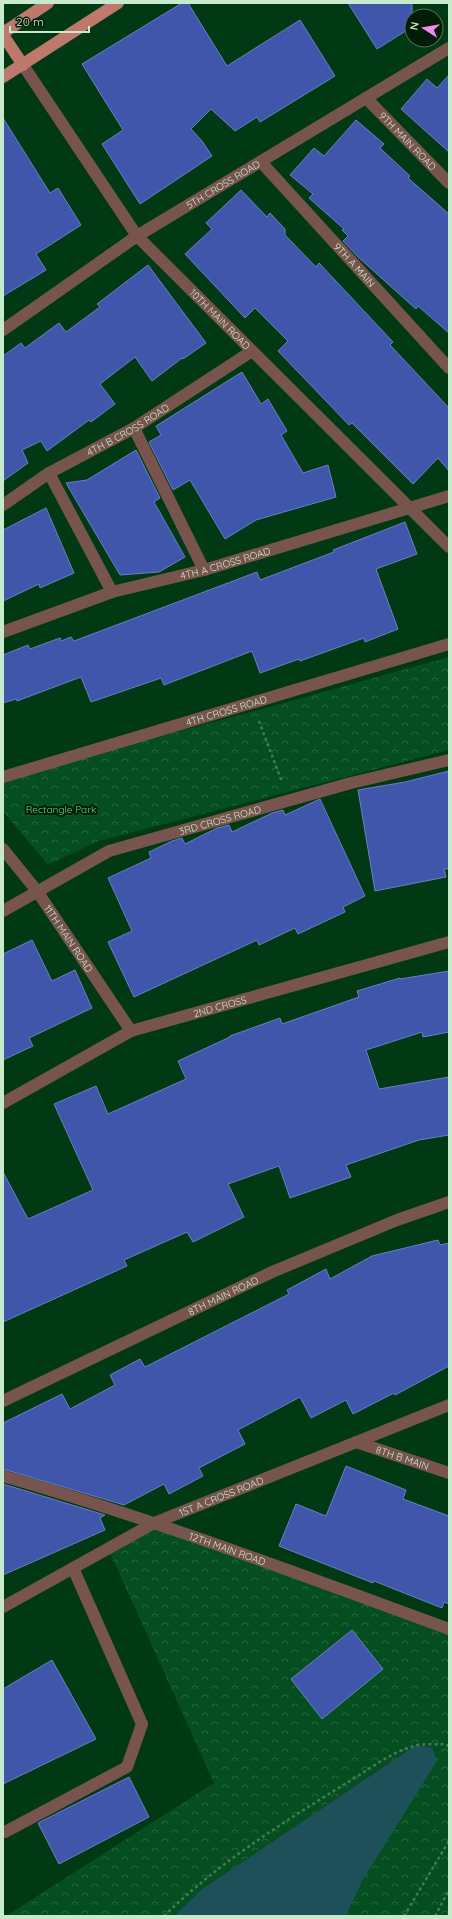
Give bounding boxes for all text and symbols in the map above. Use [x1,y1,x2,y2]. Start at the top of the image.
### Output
scale bar [10,8,89,34]
north arrow [404,8,444,48]
text: 20 m [16,14,44,29]
text: N [407,21,422,31]
street label: 9TH MAIN ROAD [376,109,439,173]
street label: 5TH CROSS ROAD [184,157,263,212]
street label: 9TH A MAIN [331,240,378,290]
street label: 10TH MAIN ROAD [187,286,253,352]
street label: 4TH B CROSS ROAD [85,401,172,459]
street label: 4TH A CROSS ROAD [179,544,272,582]
street label: 4TH CROSS ROAD [184,693,269,729]
park label: Rectangle Park [26,803,96,816]
street label: 3RD CROSS ROAD [178,803,263,838]
street label: 11TH MAIN ROAD [41,902,96,975]
street label: 2ND CROSS [192,993,248,1020]
street label: 8TH MAIN ROAD [186,1274,261,1318]
street label: 8TH B MAIN [374,1443,431,1473]
street label: 1ST A CROSS ROAD [177,1474,265,1519]
street label: 12TH MAIN ROAD [187,1530,267,1569]

